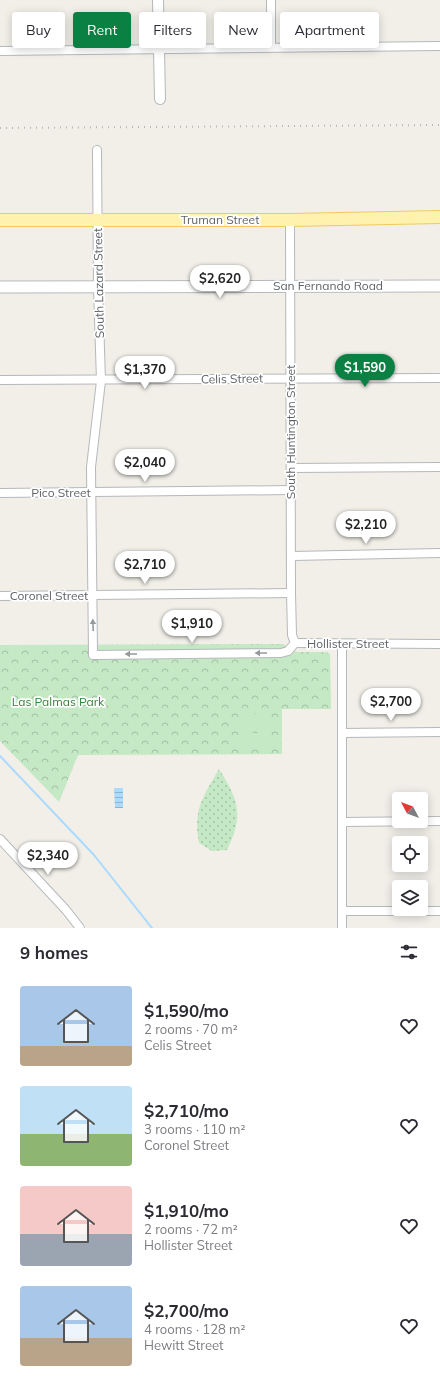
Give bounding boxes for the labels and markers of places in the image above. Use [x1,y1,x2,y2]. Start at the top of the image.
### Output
pin: $2,620 [187,265,253,299]
pin: $1,590 [332,354,398,388]
pin: $1,370 [112,356,178,390]
pin: $2,040 [112,449,178,483]
pin: $2,210 [333,511,399,545]
pin: $2,710 [112,551,178,585]
pin: $1,910 [159,610,225,644]
pin: $2,700 [358,688,424,722]
pin: $2,340 [15,842,81,876]

